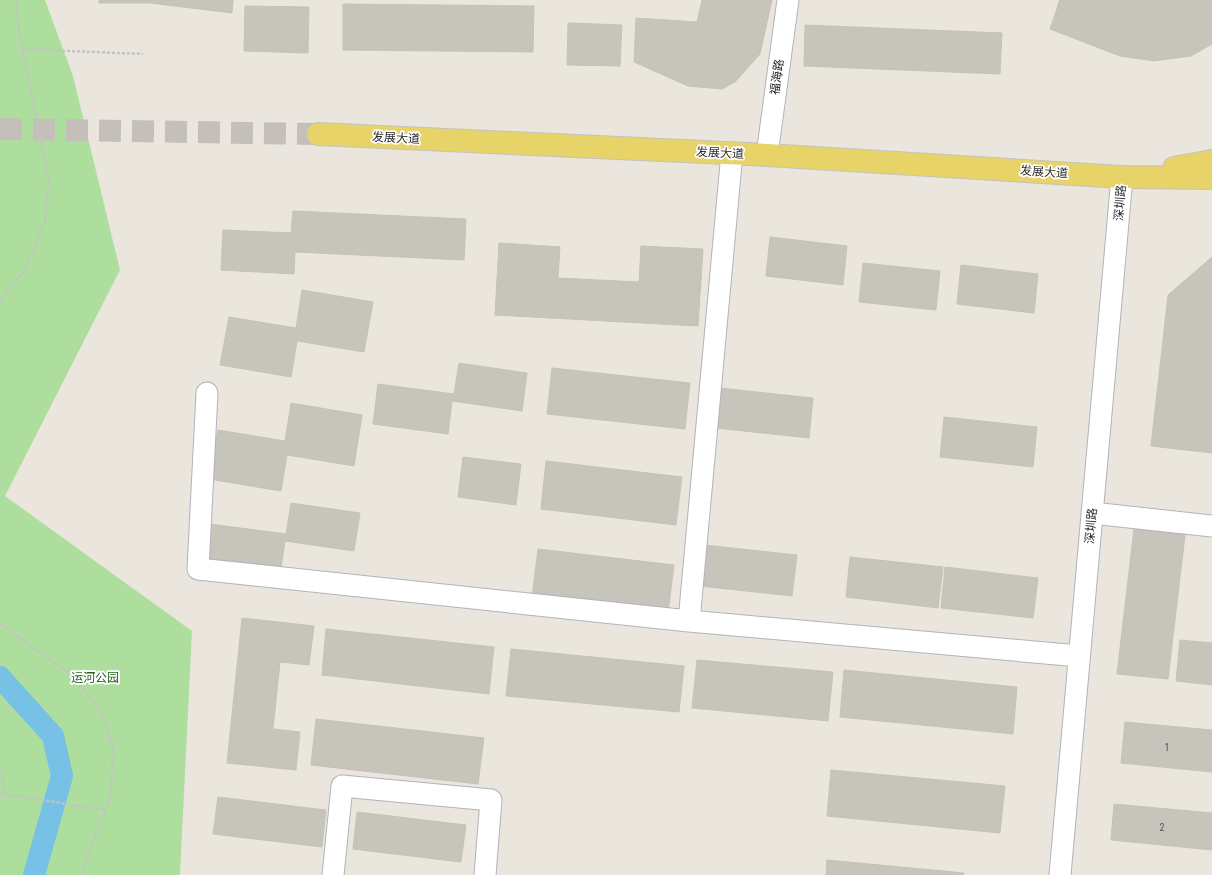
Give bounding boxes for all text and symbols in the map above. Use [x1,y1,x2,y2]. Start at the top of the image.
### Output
street label: 福海路 [768,58,786,96]
street label: 发展大道 [372,130,420,146]
street label: 发展大道 [696,145,744,161]
street label: 发展大道 [1020,163,1068,181]
street label: 深圳路 [1111,184,1129,222]
street label: 深圳路 [1082,507,1100,545]
park label: 运河公园 [71,671,119,685]
house number: 1 [1165,742,1169,753]
house number: 2 [1160,822,1165,833]

